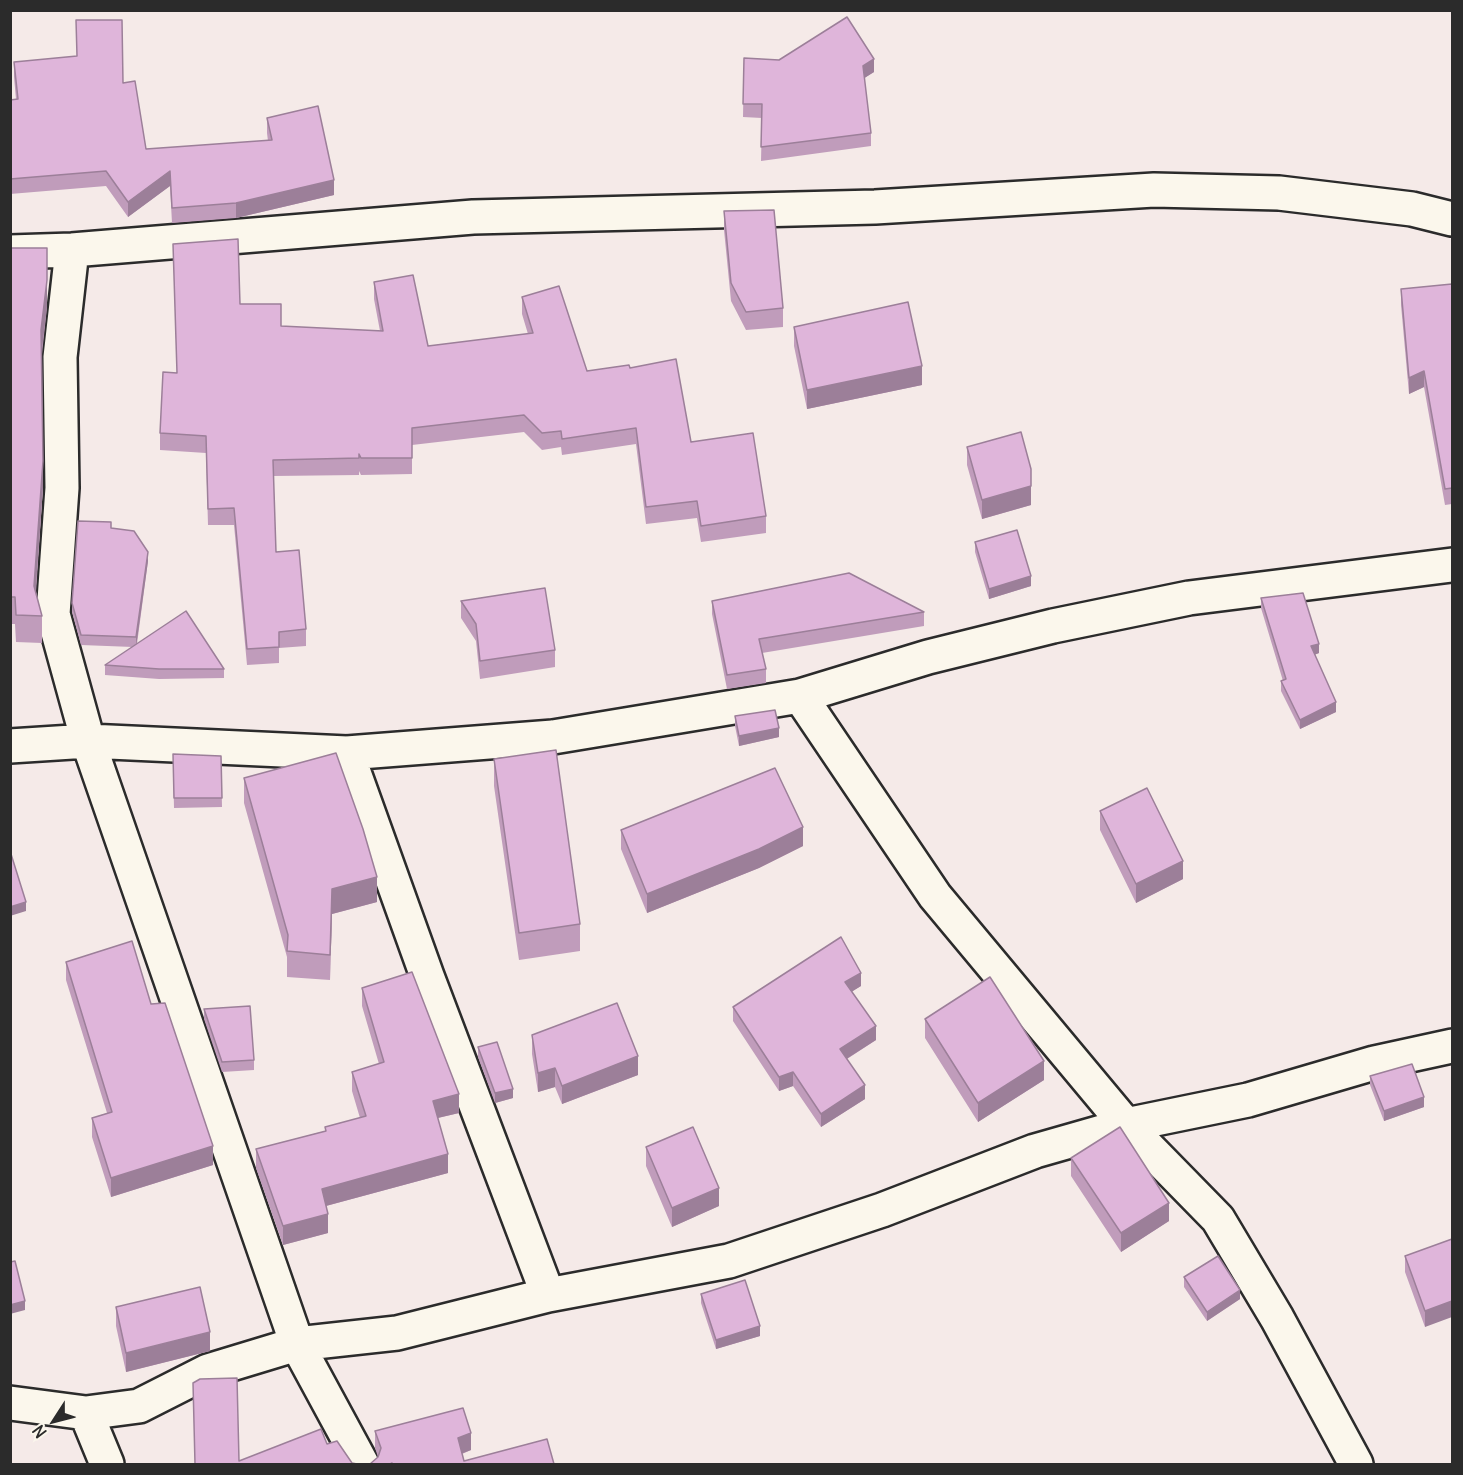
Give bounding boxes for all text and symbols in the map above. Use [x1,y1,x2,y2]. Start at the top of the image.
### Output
north arrow [24,1391,84,1451]
text: N [28,1421,51,1442]

